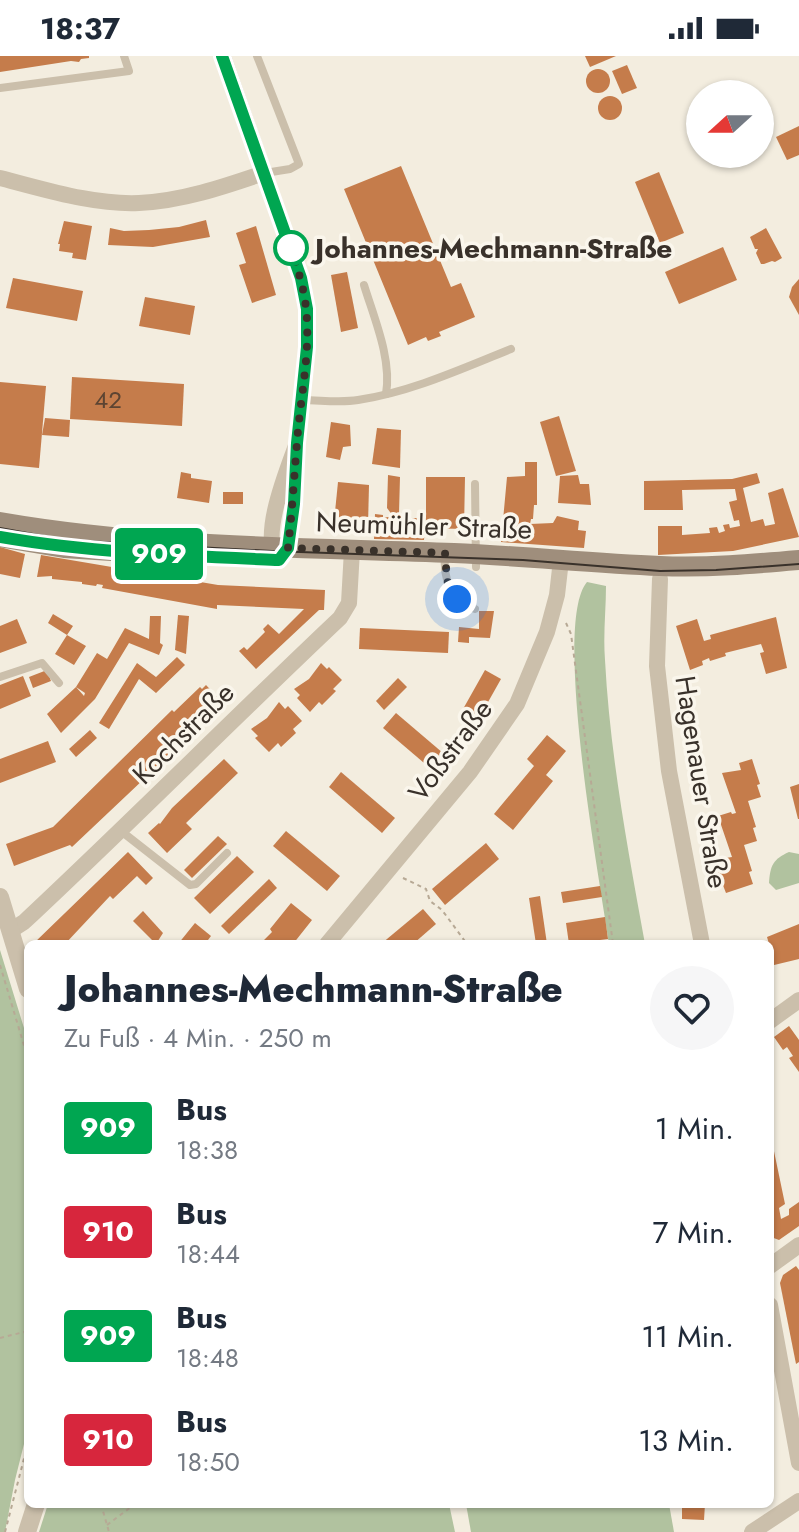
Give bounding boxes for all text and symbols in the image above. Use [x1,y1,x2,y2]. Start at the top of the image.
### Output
text: 18:37 [40,7,120,50]
north arrow [686,80,774,168]
map controls [686,80,774,168]
place label: Johannes-Mechmann-Straße [310,228,672,269]
marker: Johannes-Mechmann-Straße [274,231,308,265]
house number: 42 [94,382,122,417]
street label: Neumühler Straße [315,501,533,550]
line badge: 909 [113,528,205,580]
text: 909 [131,533,187,574]
your location [437,579,477,619]
street label: Kochstraße [123,673,244,794]
street label: Hagenauer Straße [664,673,739,891]
street label: Voßstraße [398,691,502,810]
text: Johannes-Mechmann-Straße [64,961,563,1016]
button: heart [650,966,734,1050]
text: Zu Fuß · 4 Min. · 250 m [64,1019,332,1057]
text: Bus [176,1088,227,1131]
text: 909 [80,1107,136,1148]
text: 1 Min. [655,1107,734,1150]
text: 18:38 [176,1131,238,1169]
text: Bus [176,1192,227,1235]
text: 910 [82,1211,134,1252]
text: 7 Min. [652,1211,734,1254]
text: 18:44 [176,1235,240,1273]
text: Bus [176,1296,227,1339]
text: 909 [80,1315,136,1356]
text: 11 Min. [641,1315,734,1358]
text: 18:48 [176,1339,239,1377]
text: Bus [176,1400,227,1443]
text: 910 [82,1419,134,1460]
text: 13 Min. [638,1419,734,1462]
text: 18:50 [176,1443,240,1481]

